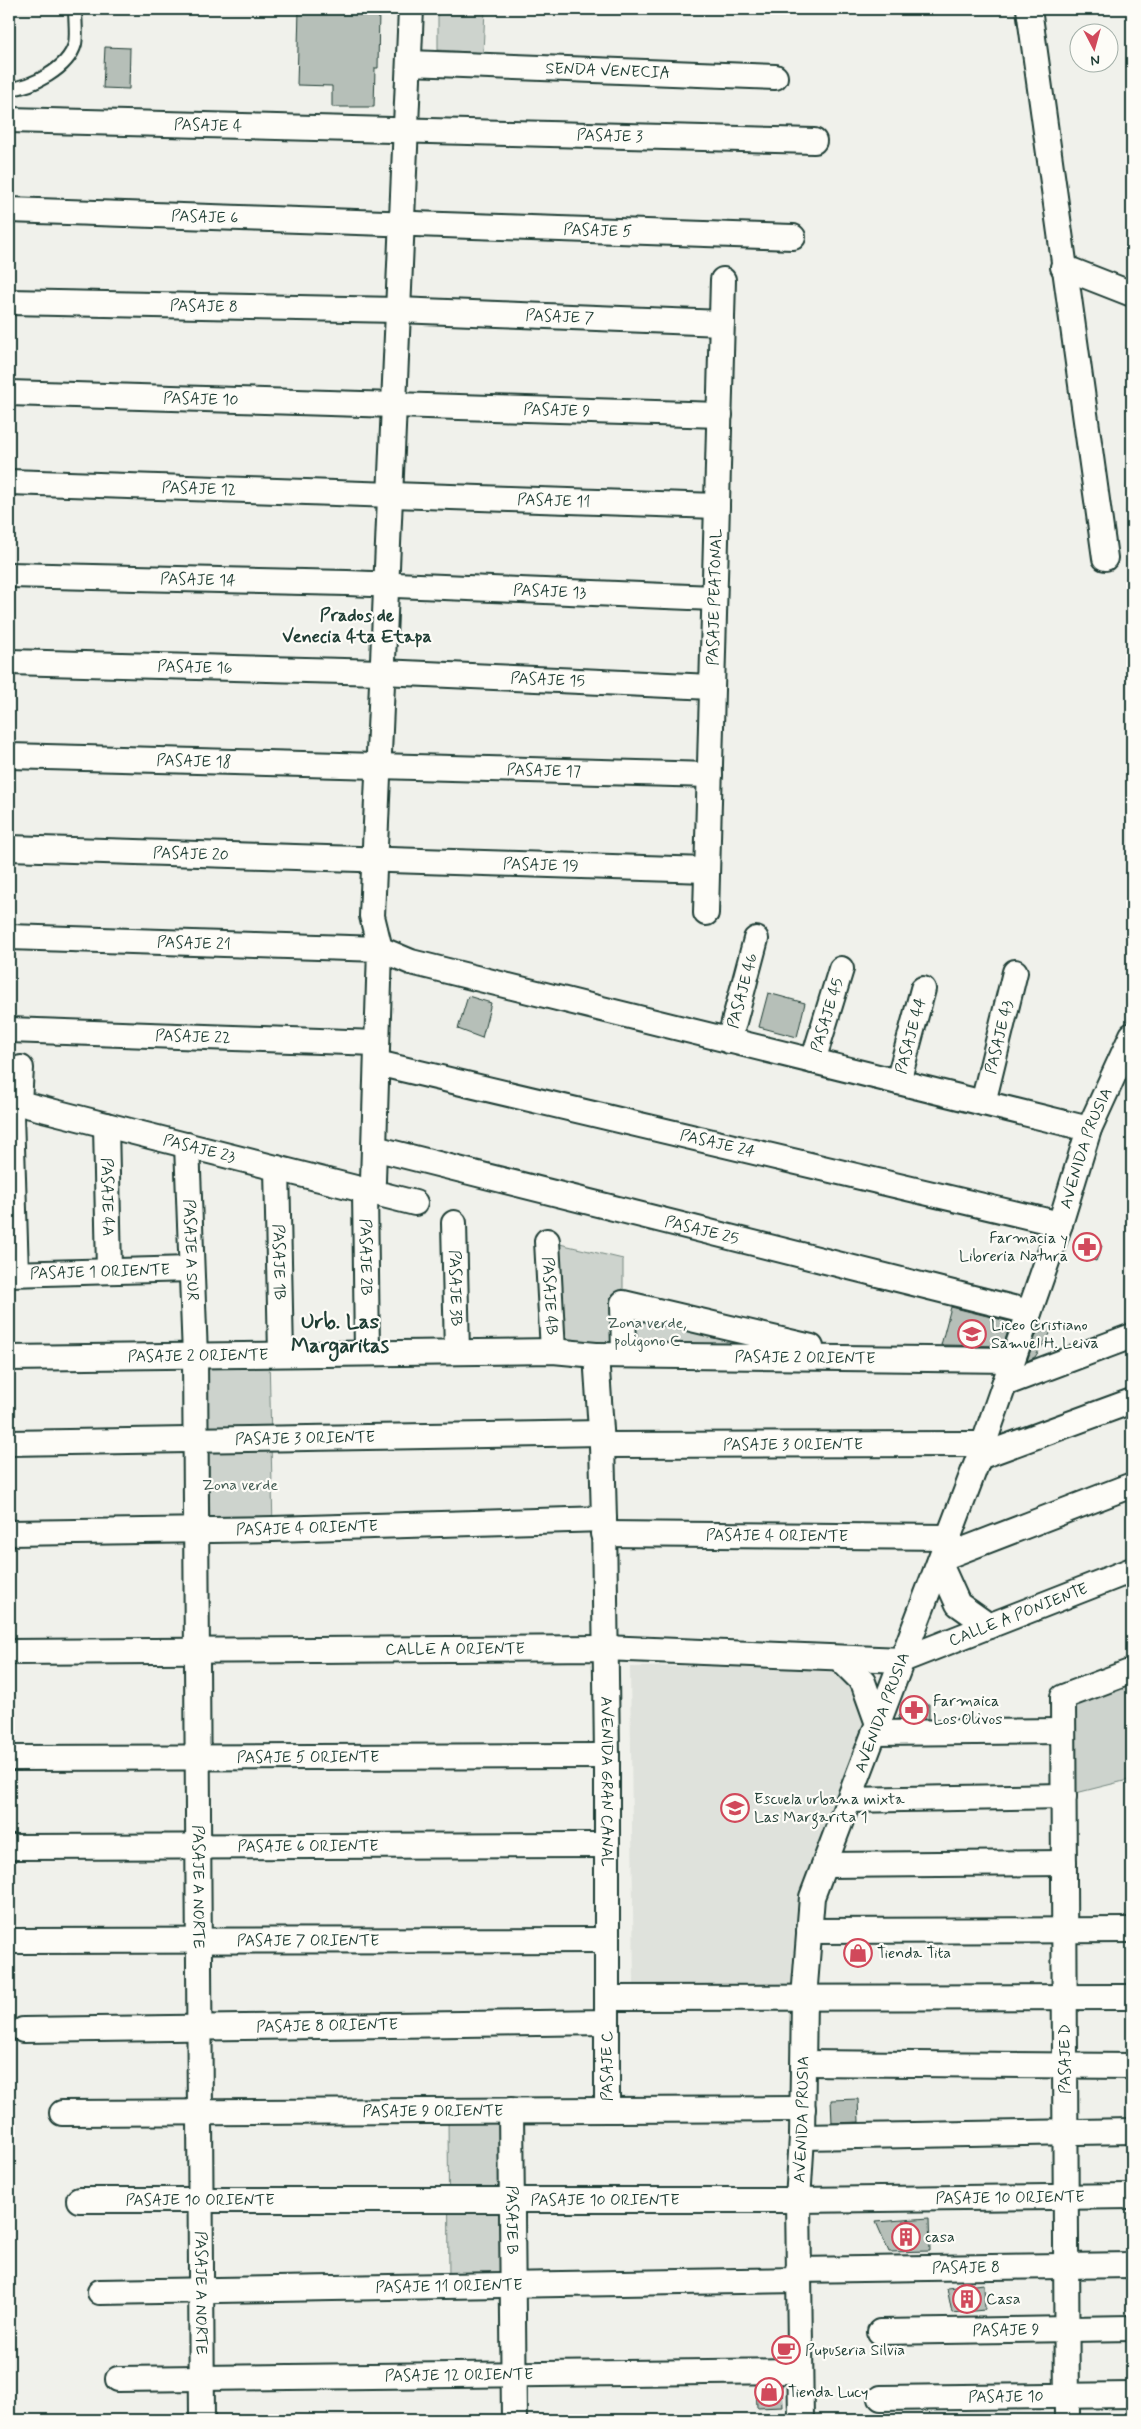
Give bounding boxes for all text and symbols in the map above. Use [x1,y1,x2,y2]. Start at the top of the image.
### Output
north arrow [1068,22,1118,72]
text: N [1090,50,1101,69]
street label: SENDA VENECIA [545,58,671,83]
street label: PASAJE 4 [173,114,242,137]
street label: PASAJE 3 [576,124,643,147]
street label: PASAJE 6 [171,205,239,228]
street label: PASAJE 5 [563,219,632,242]
street label: PASAJE 8 [170,295,238,317]
street label: PASAJE 7 [525,305,595,328]
street label: PASAJE 10 [163,387,239,411]
street label: PASAJE 9 [523,398,591,421]
street label: PASAJE 12 [161,477,237,500]
street label: PASAJE 11 [517,489,591,512]
street label: PASAJE PEATONAL [702,528,727,666]
street label: PASAJE 14 [160,568,236,591]
street label: PASAJE 13 [513,579,587,603]
district label: Prados de Venecia 4ta Etapa [282,604,432,649]
street label: PASAJE 16 [157,655,233,678]
street label: PASAJE 15 [510,667,585,692]
street label: PASAJE 18 [156,750,232,773]
street label: PASAJE 17 [506,759,581,782]
street label: PASAJE 20 [153,842,229,865]
street label: PASAJE 19 [503,853,579,876]
street label: PASAJE 21 [157,931,231,955]
street label: PASAJE 46 [722,951,762,1031]
street label: PASAJE 45 [806,975,848,1055]
street label: PASAJE 44 [890,995,931,1076]
street label: PASAJE 43 [980,998,1018,1076]
street label: PASAJE 22 [155,1025,231,1048]
street label: AVENIDA PRUSIA [1055,1084,1117,1211]
street label: PASAJE 24 [678,1124,758,1162]
street label: PASAJE 23 [161,1129,238,1168]
street label: PASAJE 4A [96,1157,119,1237]
street label: PASAJE A SUR [179,1199,203,1301]
street label: PASAJE 25 [663,1211,741,1249]
street label: PASAJE 2B [355,1218,377,1296]
street label: PASAJE 1B [268,1224,290,1300]
place label: Farmacia y Libreria Natura [959,1228,1068,1267]
pharmacy icon: Farmacia y Libreria Natura [1072,1232,1102,1262]
street label: PASAJE 3B [444,1250,467,1326]
street label: PASAJE 4B [537,1256,563,1336]
street label: PASAJE 1 ORIENTE [30,1259,170,1284]
district label: Urb. Las Margaritas [291,1308,390,1362]
park label: Zona verde, poligono C [607,1313,687,1352]
place label: Liceo Cristiano Samuel H. Leiva [991,1315,1099,1354]
school or university icon: Liceo Cristiano Samuel H. Leiva [957,1319,987,1349]
street label: PASAJE 2 ORIENTE [127,1344,269,1367]
street label: PASAJE 2 ORIENTE [734,1346,875,1369]
street label: PASAJE 3 ORIENTE [235,1426,375,1450]
street label: PASAJE 3 ORIENTE [723,1434,863,1455]
park label: Zona verde [202,1475,278,1496]
street label: PASAJE 4 ORIENTE [236,1515,378,1540]
street label: PASAJE 4 ORIENTE [706,1524,848,1547]
street label: CALLE A PONIENTE [946,1578,1091,1651]
street label: CALLE A ORIENTE [385,1638,525,1660]
street label: AVENIDA PRUSIA [850,1649,914,1775]
place label: Farmaica Los Olivos [933,1691,1002,1730]
pharmacy icon: Farmaica Los Olivos [899,1695,929,1725]
street label: AVENIDA GRAN CANAL [596,1696,618,1867]
street label: PASAJE 5 ORIENTE [237,1746,379,1768]
place label: Escuela urbana mixta Las Margarita 1 [754,1789,905,1829]
school or university icon: Escuela urbana mixta Las Margarita 1 [720,1793,750,1823]
street label: PASAJE A NORTE [188,1825,209,1949]
street label: PASAJE 6 ORIENTE [237,1835,379,1857]
street label: PASAJE 7 ORIENTE [237,1930,379,1951]
shop icon: Tienda Tita [843,1938,873,1968]
place label: Tienda Tita [877,1943,951,1964]
street label: PASAJE 8 ORIENTE [256,2014,398,2038]
street label: PASAJE D [1055,2024,1076,2094]
street label: PASAJE C [597,2031,618,2101]
street label: AVENIDA PRUSIA [789,2055,814,2183]
street label: PASAJE 9 ORIENTE [363,2100,503,2122]
street label: PASAJE B [501,2185,523,2255]
street label: PASAJE 10 ORIENTE [935,2186,1085,2209]
street label: PASAJE 10 ORIENTE [125,2190,275,2211]
street label: PASAJE 10 ORIENTE [530,2190,680,2211]
building icon: casa [891,2222,921,2252]
place label: casa [925,2227,955,2248]
street label: PASAJE A NORTE [190,2231,212,2355]
street label: PASAJE 8 [932,2256,1000,2278]
street label: PASAJE 11 ORIENTE [375,2274,523,2298]
building icon: Casa [952,2284,982,2314]
place label: Casa [986,2289,1021,2310]
street label: PASAJE 9 [972,2319,1040,2341]
cafe icon: Pupuseria Silvia [771,2335,801,2365]
place label: Pupuseria Silvia [805,2340,905,2361]
street label: PASAJE 12 ORIENTE [385,2364,533,2386]
shop icon: Tienda Lucy [754,2377,784,2407]
place label: Tienda Lucy [788,2382,868,2403]
street label: PASAJE 10 [968,2386,1044,2407]

